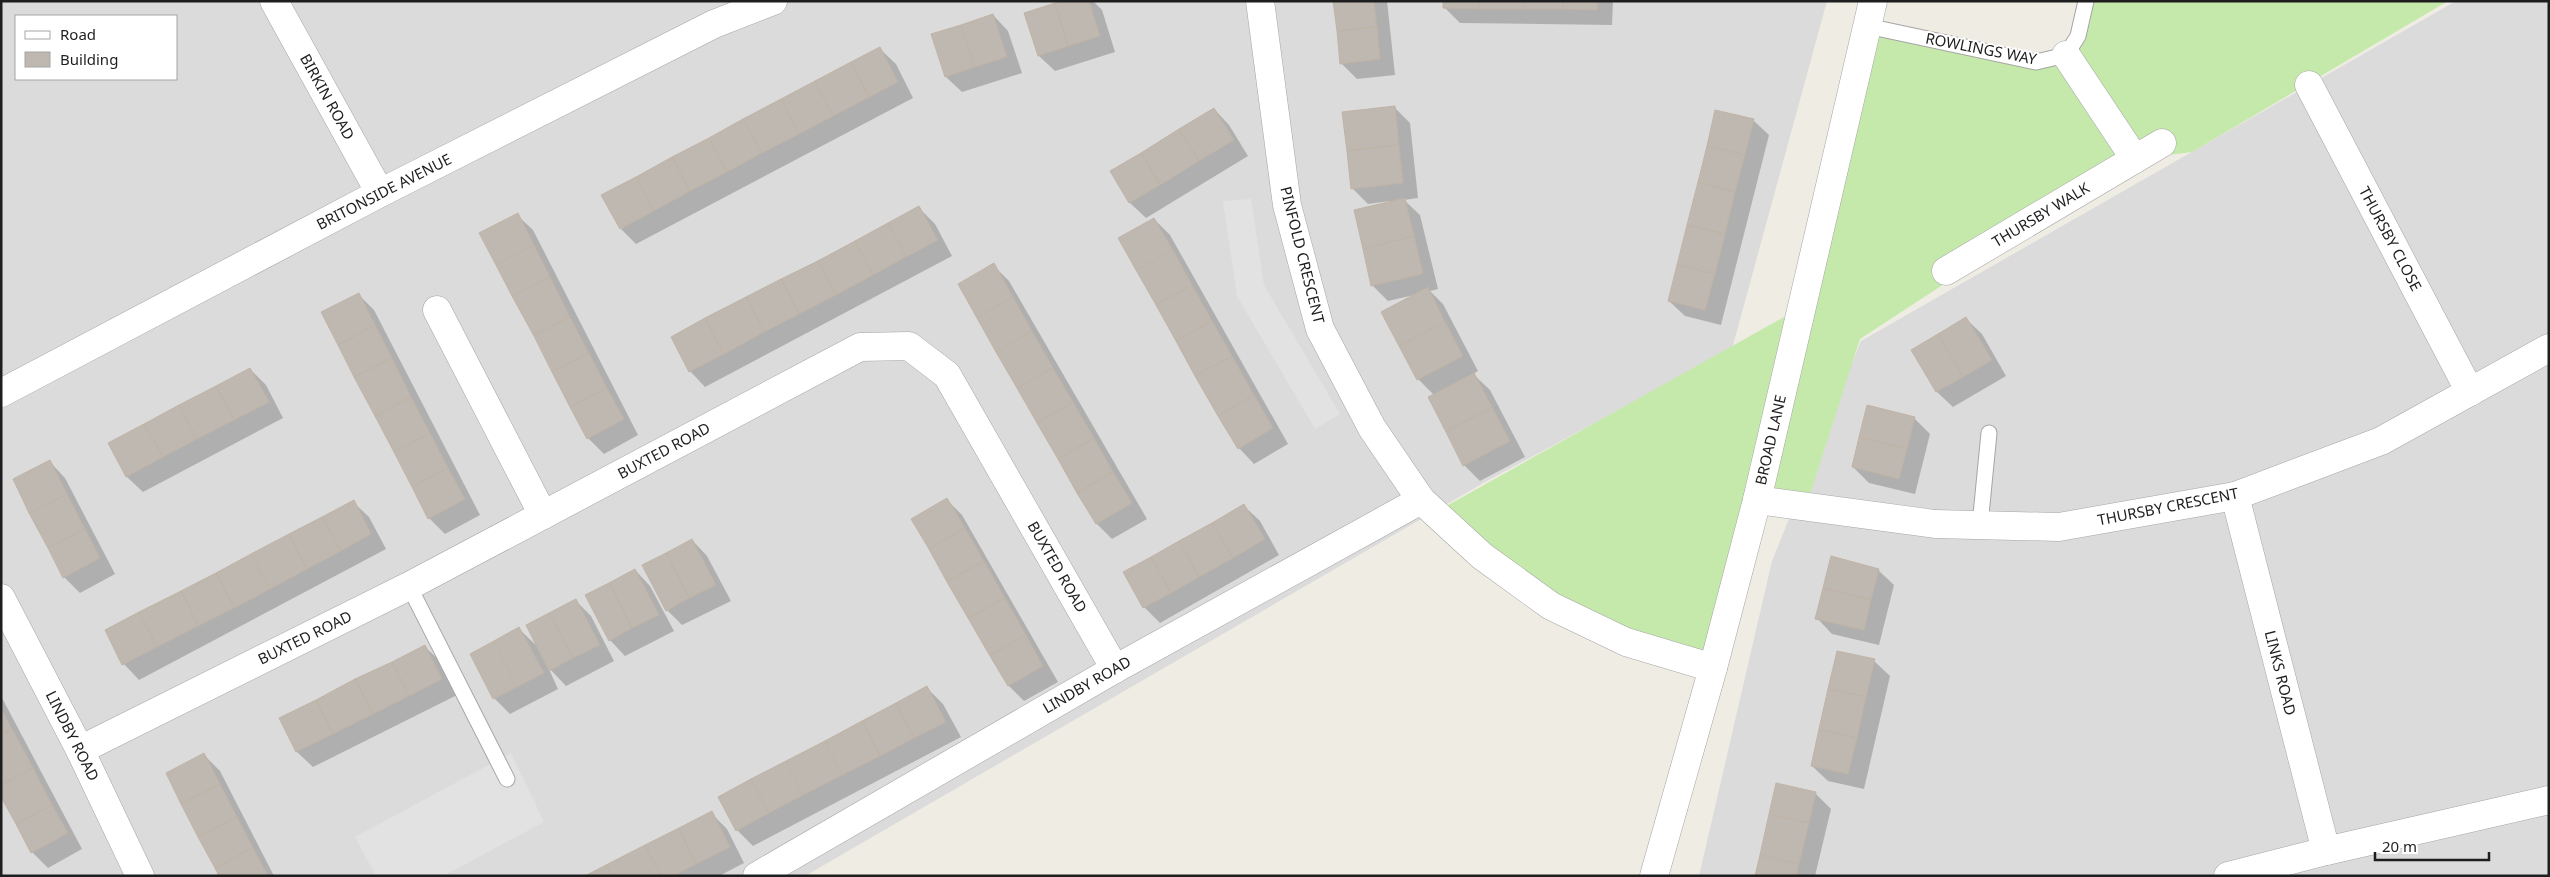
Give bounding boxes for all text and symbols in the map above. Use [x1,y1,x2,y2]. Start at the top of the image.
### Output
legend [15,15,178,80]
text: Road [60,24,96,44]
street label: ROWLINGS WAY [1924,27,2039,69]
text: Building [60,49,118,69]
street label: BIRKIN ROAD [296,50,360,143]
street label: BRITONSIDE AVENUE [313,148,454,234]
street label: THURSBY WALK [1988,177,2093,251]
street label: THURSBY CLOSE [2355,183,2427,294]
street label: PINFOLD CRESCENT [1276,184,1330,326]
street label: BROAD LANE [1750,393,1790,487]
street label: BUXTED ROAD [614,417,713,483]
street label: THURSBY CRESCENT [2096,482,2241,529]
street label: BUXTED ROAD [1024,517,1092,616]
street label: BUXTED ROAD [254,606,355,669]
street label: LINKS ROAD [2261,628,2301,717]
street label: LINDBY ROAD [1039,651,1134,717]
street label: LINDBY ROAD [42,687,104,784]
scale bar [2375,830,2489,862]
text: 20 m [2382,836,2417,856]

